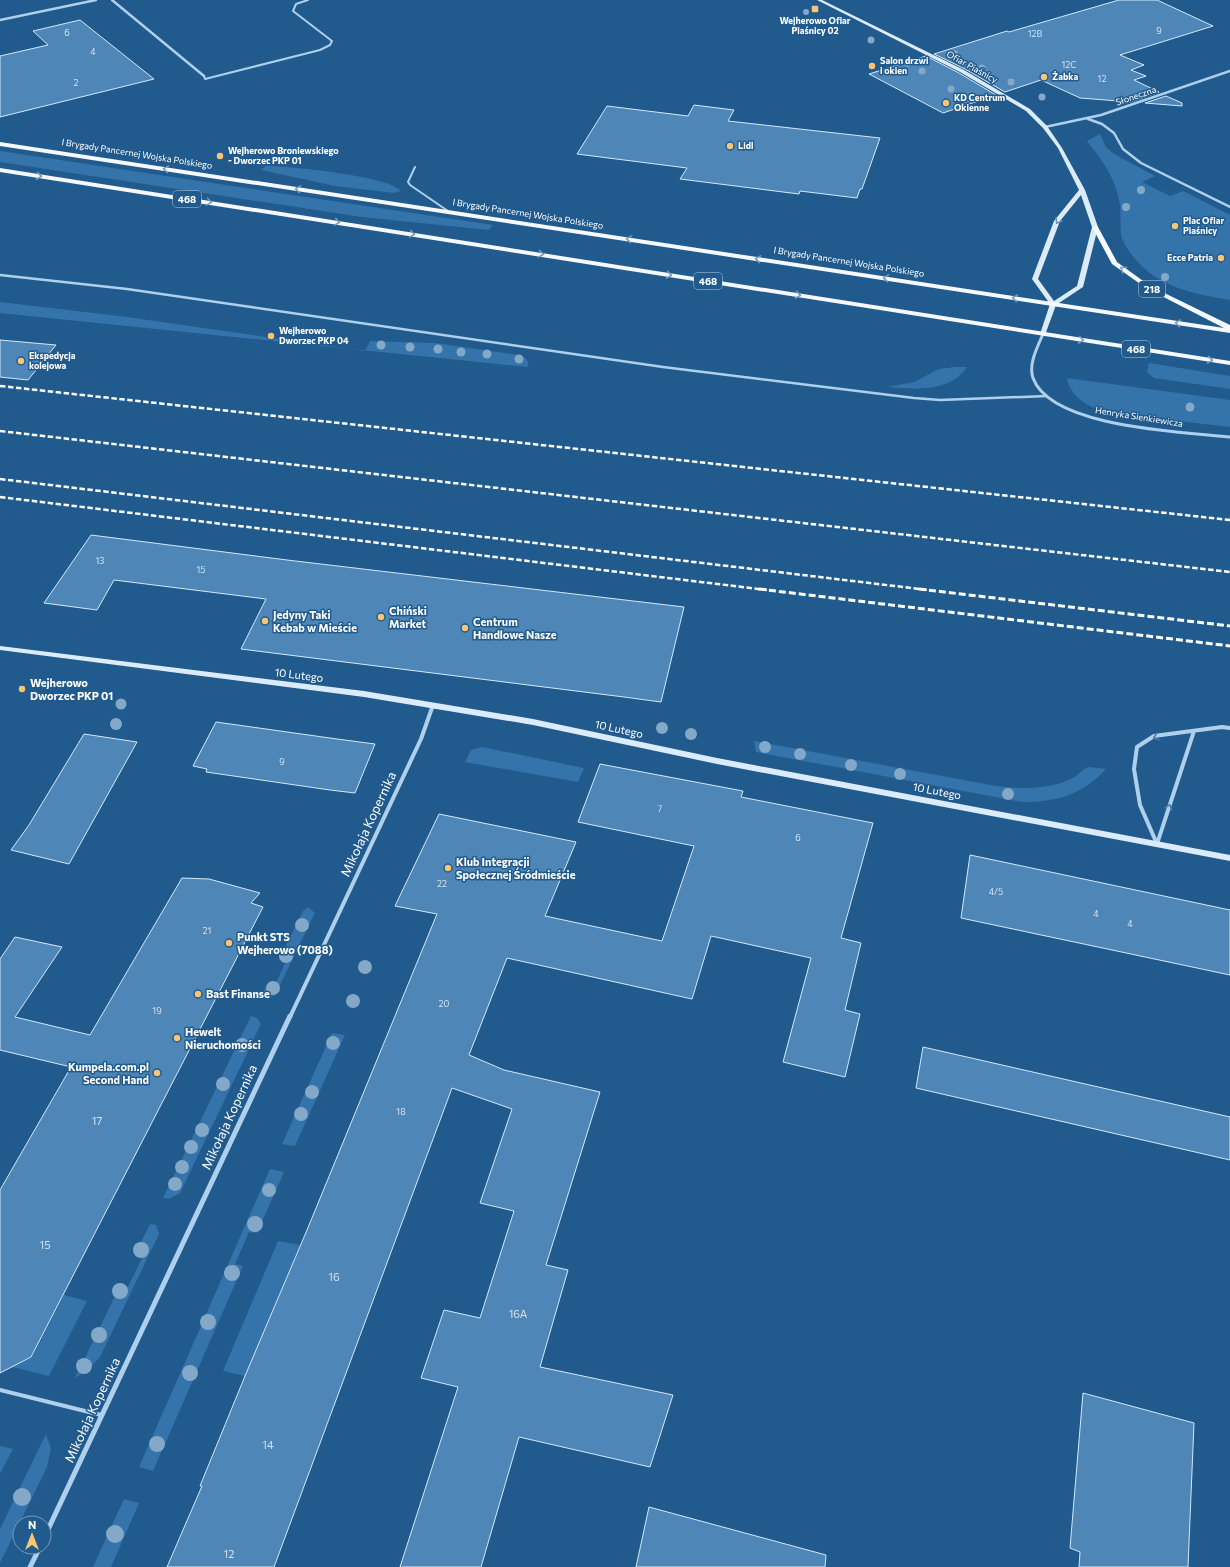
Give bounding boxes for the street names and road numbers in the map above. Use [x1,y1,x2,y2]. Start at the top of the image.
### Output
street label: Ofiar Piaśnicy [945,48,1000,85]
street label: Słoneczna [1114,83,1158,108]
street label: I Brygady Pancernej Wojska Polskiego [61,136,213,171]
road number: 468 [173,191,201,207]
street label: I Brygady Pancernej Wojska Polskiego [452,196,604,231]
street label: I Brygady Pancernej Wojska Polskiego [773,244,925,279]
road number: 468 [694,273,722,289]
road number: 218 [1139,281,1165,297]
road number: 468 [1122,341,1150,357]
street label: Henryka Sienkiewicza [1094,404,1184,429]
street label: 10 Lutego [274,665,325,684]
street label: 10 Lutego [594,717,645,740]
street label: Mikołaja Kopernika [337,769,399,879]
street label: 10 Lutego [912,779,963,802]
street label: Mikołaja Kopernika [198,1062,260,1172]
street label: Mikołaja Kopernika [61,1355,123,1465]

